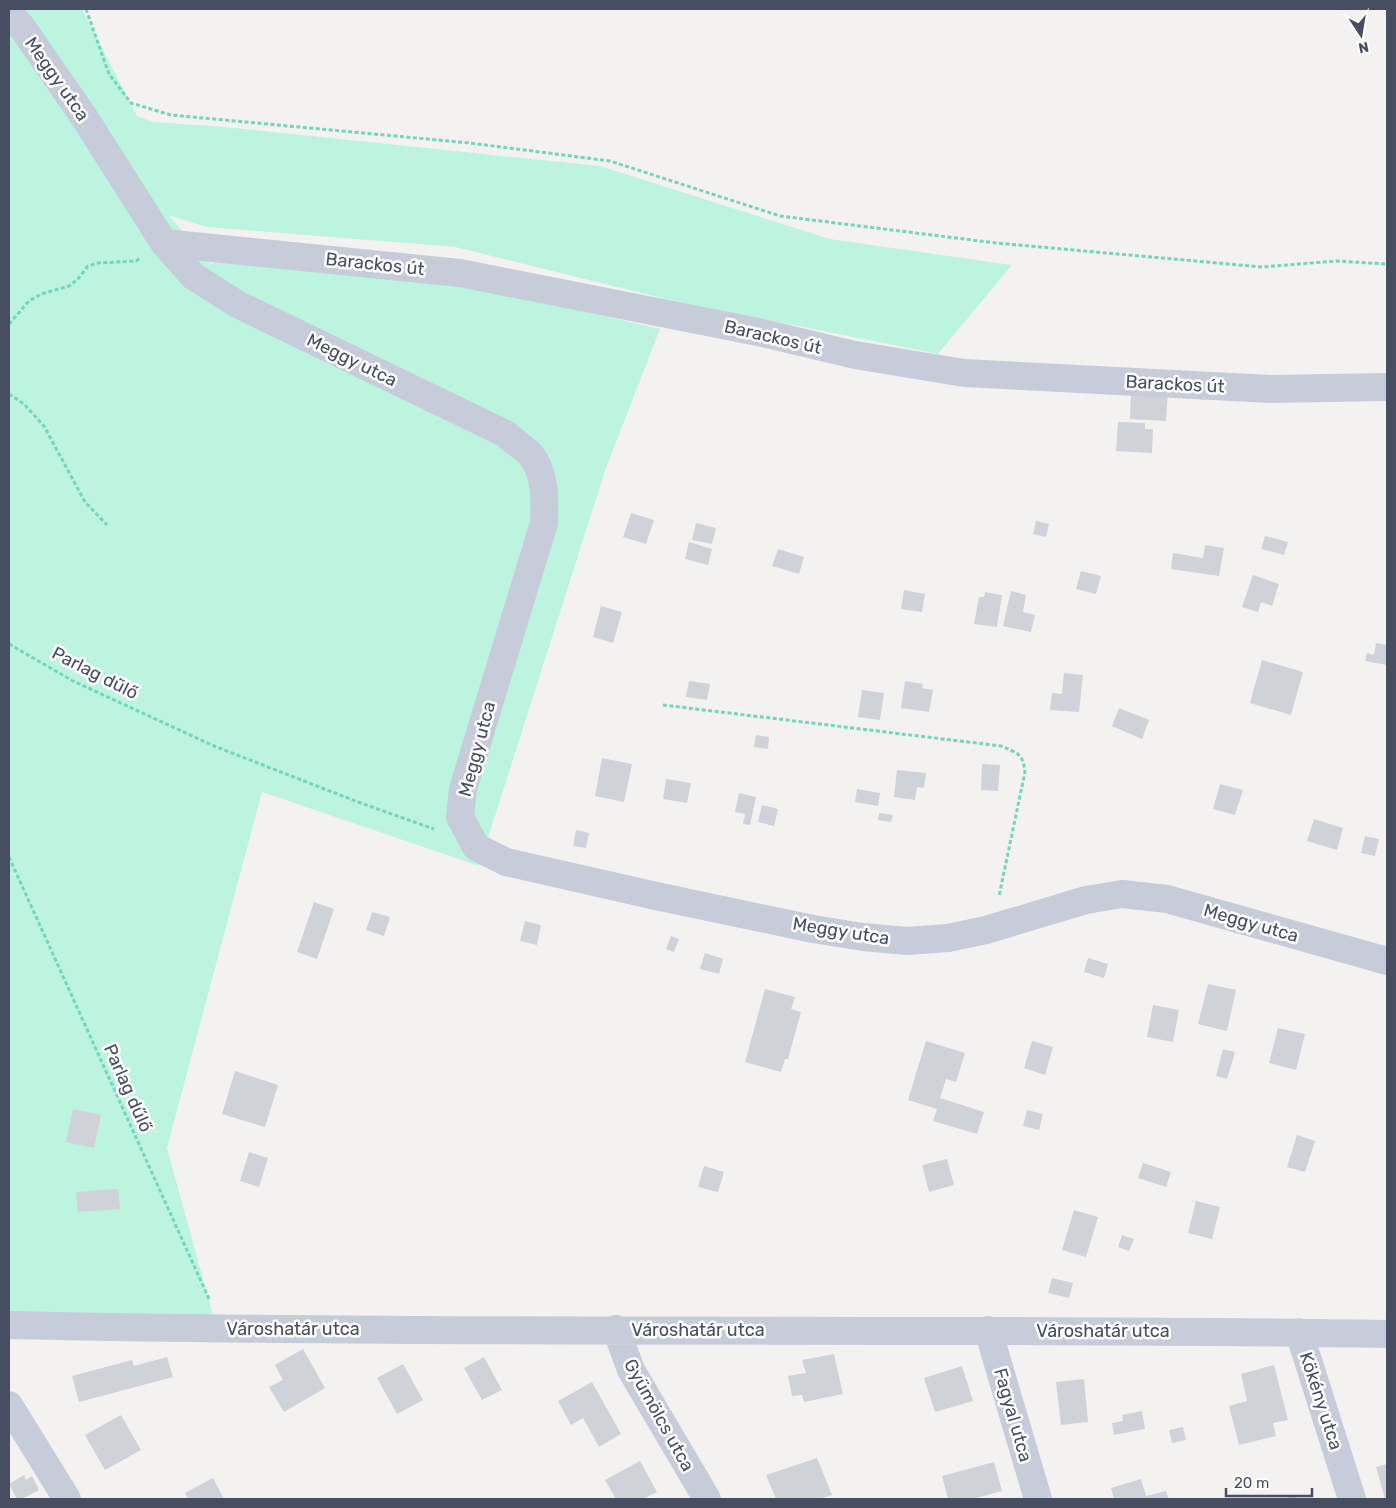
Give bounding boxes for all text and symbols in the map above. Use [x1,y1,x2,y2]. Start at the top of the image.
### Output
north arrow [1336,10,1386,60]
street label: Meggy utca [20,33,94,125]
text: N [1357,38,1370,57]
street label: Barackos út [325,248,425,280]
street label: Barackos út [722,315,824,359]
street label: Meggy utca [303,329,401,391]
street label: Barackos út [1125,370,1225,398]
street label: Parlag dűlő [48,642,142,704]
street label: Meggy utca [454,699,500,799]
street label: Meggy utca [1201,899,1301,947]
street label: Meggy utca [791,913,891,949]
street label: Parlag dűlő [99,1041,157,1135]
street label: Városhatár utca [226,1318,360,1340]
street label: Városhatár utca [631,1319,765,1341]
street label: Városhatár utca [1036,1320,1170,1342]
street label: Kökény utca [1295,1349,1347,1453]
street label: Gyümölcs utca [619,1355,699,1475]
street label: Fagyal utca [989,1365,1037,1465]
scale bar [1226,1466,1312,1498]
text: 20 m [1234,1474,1269,1492]

